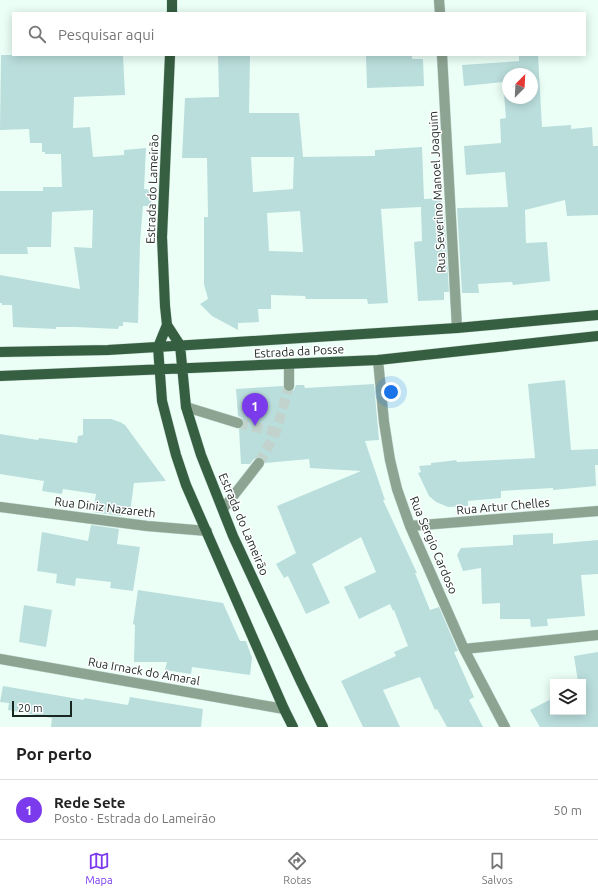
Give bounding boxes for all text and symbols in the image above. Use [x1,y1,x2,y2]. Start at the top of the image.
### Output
search box [12,12,586,56]
icon: search [26,23,48,45]
text: Pesquisar aqui [58,26,154,43]
north arrow [502,68,538,104]
street label: Rua Severino Manoel Joaquim [426,111,448,273]
street label: Estrada do Lameirão [144,134,160,244]
street label: Estrada da Posse [254,342,344,360]
your location [381,382,401,402]
pin: 1 [242,393,268,426]
street label: Estrada do Lameirão [217,471,271,577]
street label: Rua Diniz Nazareth [54,494,156,520]
street label: Rua Sergio Cardoso [408,494,460,596]
street label: Rua Artur Chelles [456,495,550,517]
street label: Rua Irnack do Amaral [87,655,201,687]
map controls [550,679,586,715]
button: layers [550,679,586,715]
scale bar [12,699,72,718]
text: 20 m [18,702,42,714]
text: Por perto [16,744,92,763]
text: Rede Sete [54,794,125,811]
text: 1 [25,803,33,817]
text: 50 m [553,803,582,817]
text: Posto · Estrada do Lameirão [54,811,216,825]
tab: Mapa [85,850,113,886]
tab: Rotas [283,850,311,886]
tab: Salvos [482,850,513,886]

